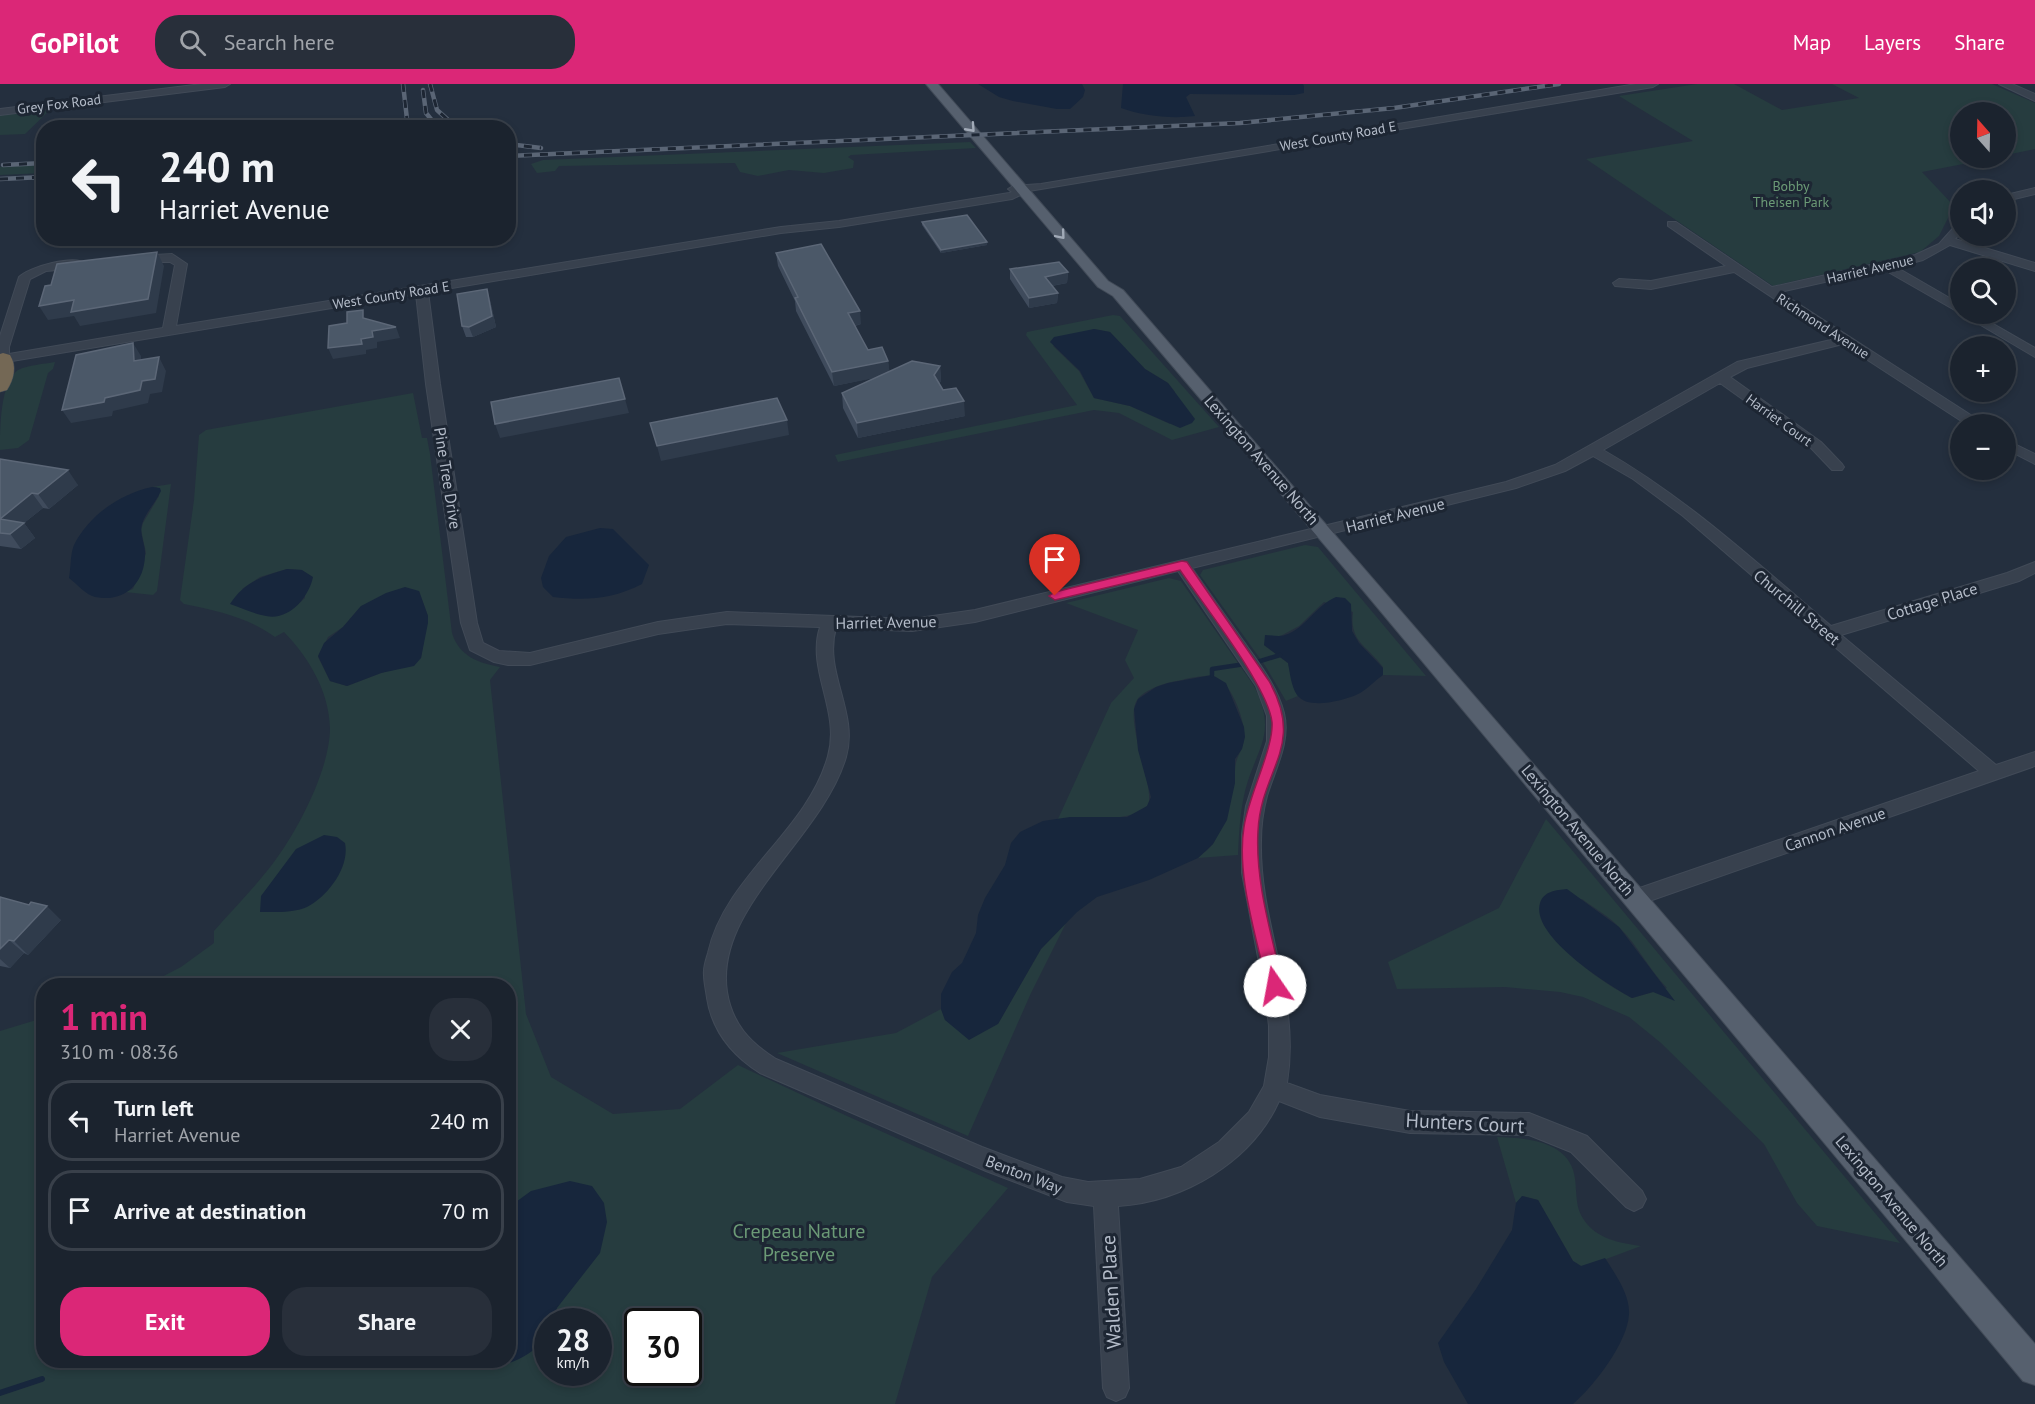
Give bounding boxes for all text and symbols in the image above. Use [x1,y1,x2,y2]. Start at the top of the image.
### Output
search box [155,15,575,69]
text: GoPilot [30,24,119,61]
icon: search [176,26,209,59]
text: Search here [224,28,335,56]
text: Map [1793,29,1831,56]
text: Layers [1864,29,1921,56]
text: Share [1954,29,2005,56]
street label: Grey Fox Road [16,90,102,118]
north arrow [1950,102,2016,168]
map controls [1950,102,2016,480]
street label: West County Road E [1278,117,1398,155]
one-way arrow [964,121,975,131]
text: 240 m [159,139,275,194]
icon: left [60,144,138,222]
park label: Bobby Theisen Park [1753,177,1830,211]
button: sound [1950,180,2016,246]
text: Harriet Avenue [159,192,330,226]
one-way arrow [1054,228,1065,239]
street label: Harriet Avenue [1825,250,1915,288]
button: search [1950,258,2016,324]
street label: West County Road E [331,277,451,313]
street label: Richmond Avenue [1773,289,1873,363]
button: + [1950,336,2016,402]
street label: Harriet Court [1742,390,1816,450]
street label: Lexington Avenue North [1200,391,1324,529]
button: − [1950,414,2016,480]
street label: Pine Tree Drive [430,426,466,530]
street label: Harriet Avenue [1344,493,1446,537]
pin [1029,534,1080,596]
icon: arrive [1038,543,1071,576]
street label: Churchill Street [1750,565,1845,649]
street label: Cottage Place [1884,578,1980,624]
street label: Harriet Avenue [835,611,937,633]
street label: Lexington Avenue North [1517,760,1639,900]
street label: Cannon Avenue [1782,802,1888,856]
position arrow [1243,954,1307,1018]
text: 1 min [60,993,148,1040]
button: close [429,998,492,1061]
text: 310 m · 08:36 [60,1039,178,1065]
text: Turn left [114,1094,194,1122]
icon: left [63,1104,96,1137]
text: 240 m [429,1107,489,1135]
street label: Hunters Court [1405,1107,1525,1139]
text: Harriet Avenue [114,1122,240,1148]
street label: Lexington Avenue North [1831,1131,1953,1271]
street label: Benton Way [983,1150,1066,1198]
icon: arrive [63,1194,96,1227]
text: Arrive at destination [114,1197,306,1225]
text: 70 m [441,1197,489,1225]
park label: Crepeau Nature Preserve [733,1218,865,1267]
street label: Walden Place [1095,1234,1127,1350]
button: Exit [60,1287,270,1356]
button: Share [282,1287,492,1356]
speed limit sign: 30 [624,1308,702,1386]
text: 28 [556,1320,590,1359]
text: km/h [557,1353,589,1372]

